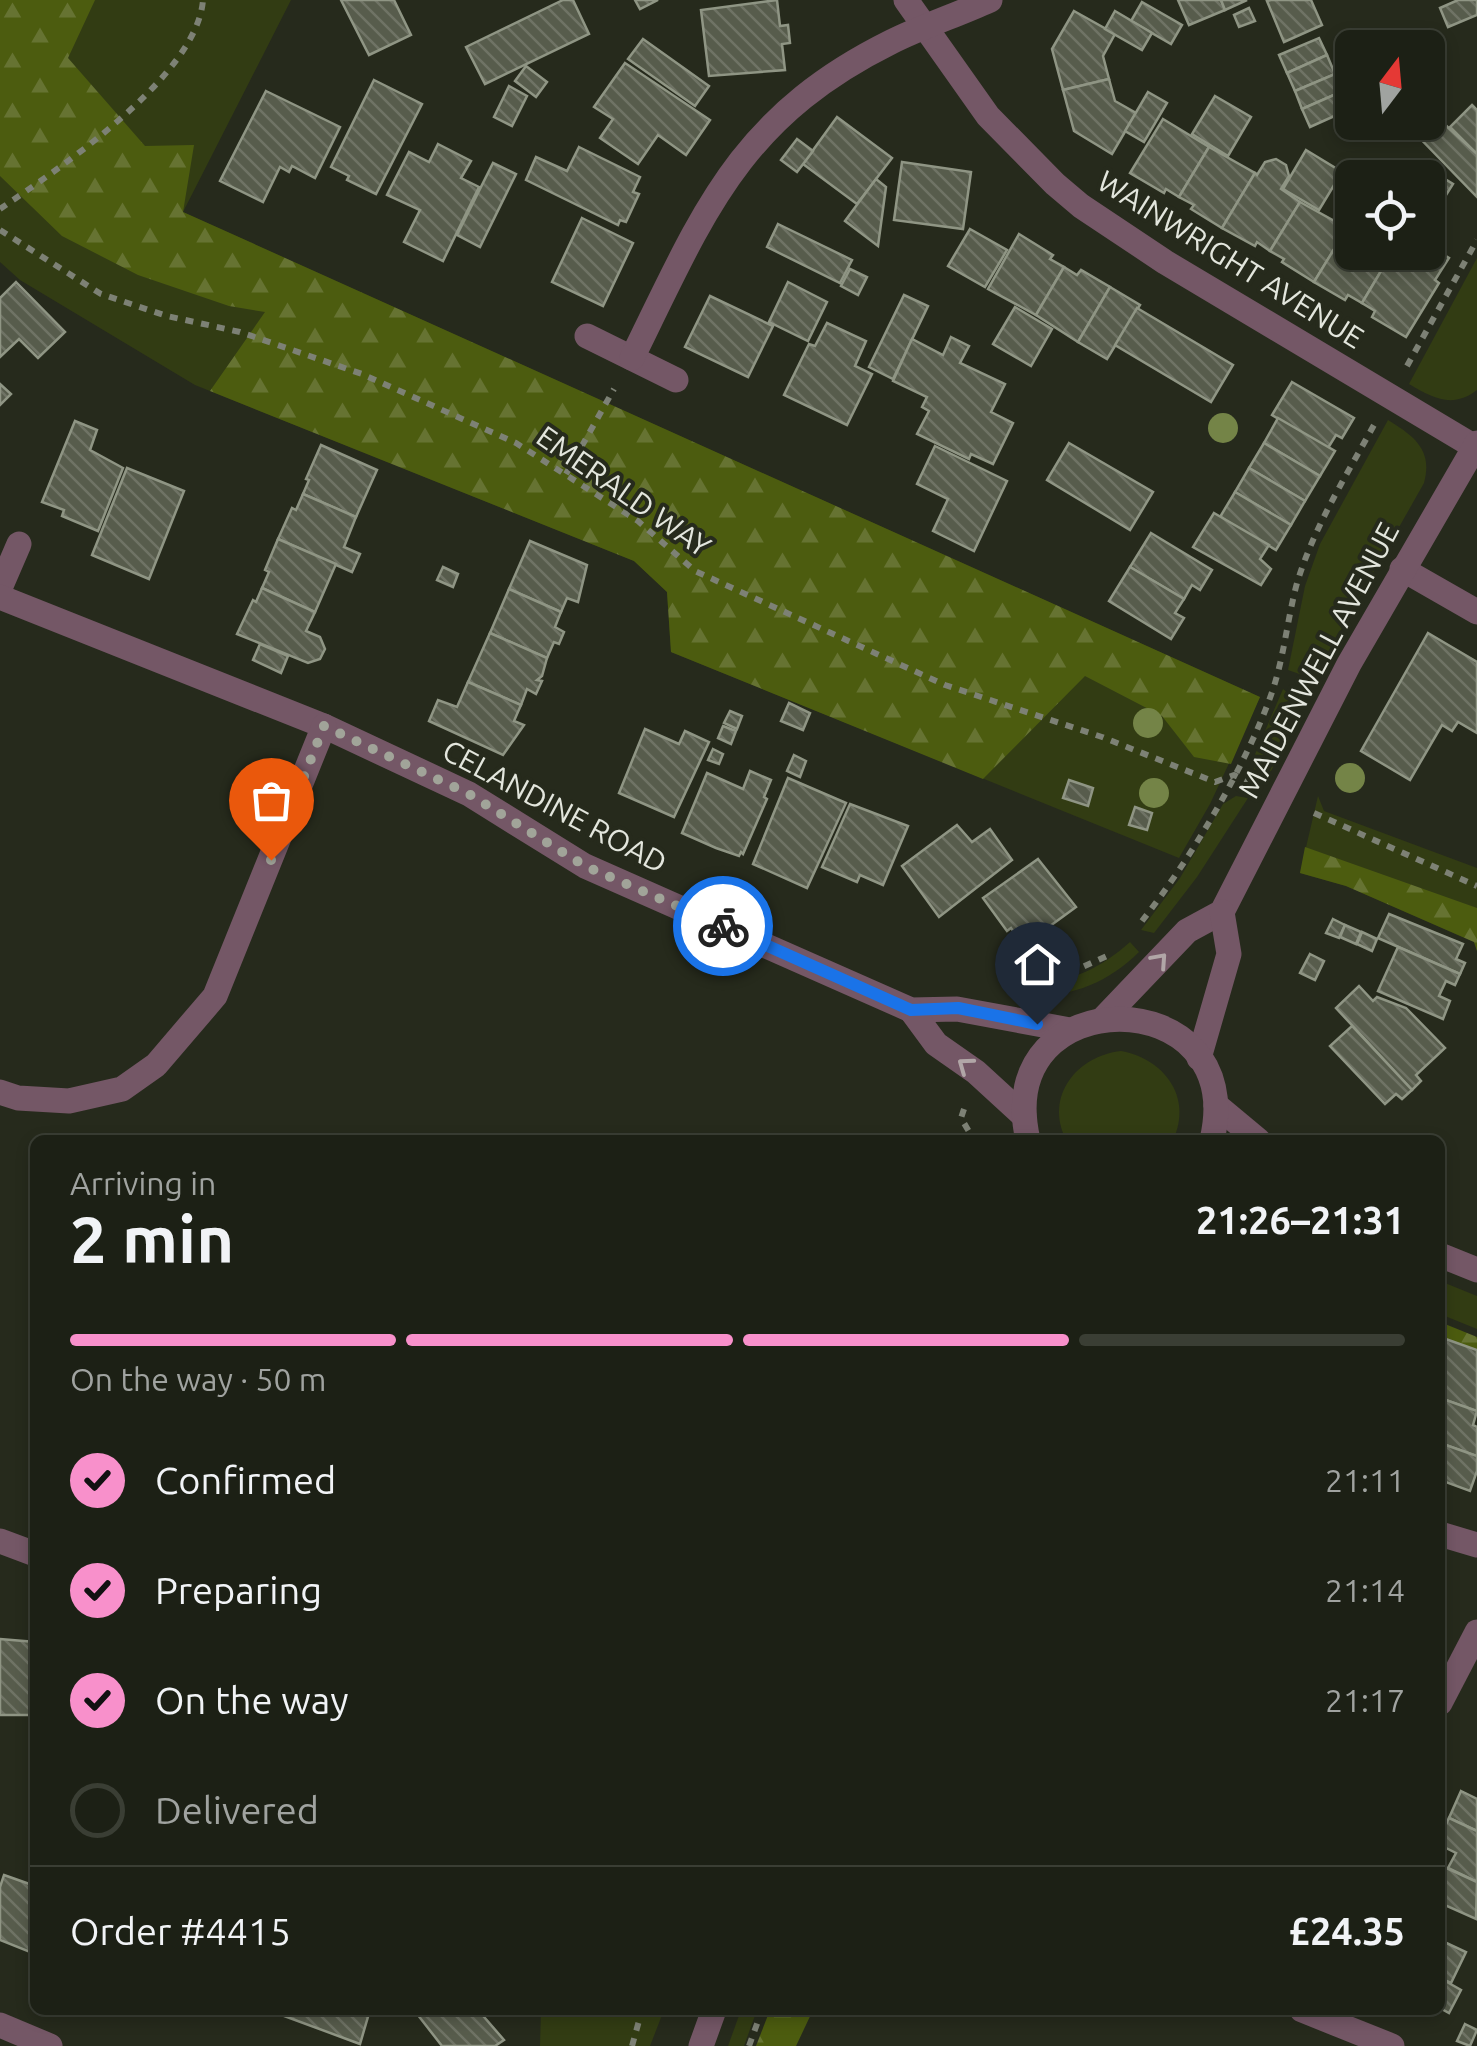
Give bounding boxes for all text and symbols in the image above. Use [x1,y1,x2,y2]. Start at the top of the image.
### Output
north arrow [1335,30,1445,140]
map controls [1335,30,1445,270]
button: locate [1335,160,1445,270]
street label: WAINWRIGHT AVENUE [1092,163,1370,355]
street label: EMERALD WAY [531,418,718,564]
street label: MAIDENWELL AVENUE [1231,516,1405,804]
street label: CELANDINE ROAD [437,733,673,879]
pin [229,758,314,861]
icon: bag [244,773,299,828]
courier [673,876,773,976]
icon: bike [696,899,751,954]
pin [995,922,1080,1025]
icon: home [1010,937,1065,992]
one-way arrow [1148,954,1166,972]
one-way arrow [958,1059,976,1076]
text: Arriving in [70,1165,216,1201]
text: 21:26–21:31 [1196,1199,1405,1241]
text: 2 min [70,1202,234,1275]
text: On the way · 50 m [70,1361,326,1397]
icon: check [70,1453,125,1508]
text: Confirmed [155,1459,336,1501]
text: 21:11 [1325,1462,1405,1498]
icon: check [70,1563,125,1618]
text: Preparing [155,1569,322,1611]
text: 21:14 [1325,1572,1405,1608]
icon: check [70,1673,125,1728]
text: On the way [155,1679,348,1721]
text: 21:17 [1325,1682,1405,1718]
text: Delivered [155,1789,319,1831]
text: Order #4415 [70,1910,291,1952]
text: £24.35 [1288,1910,1405,1952]

